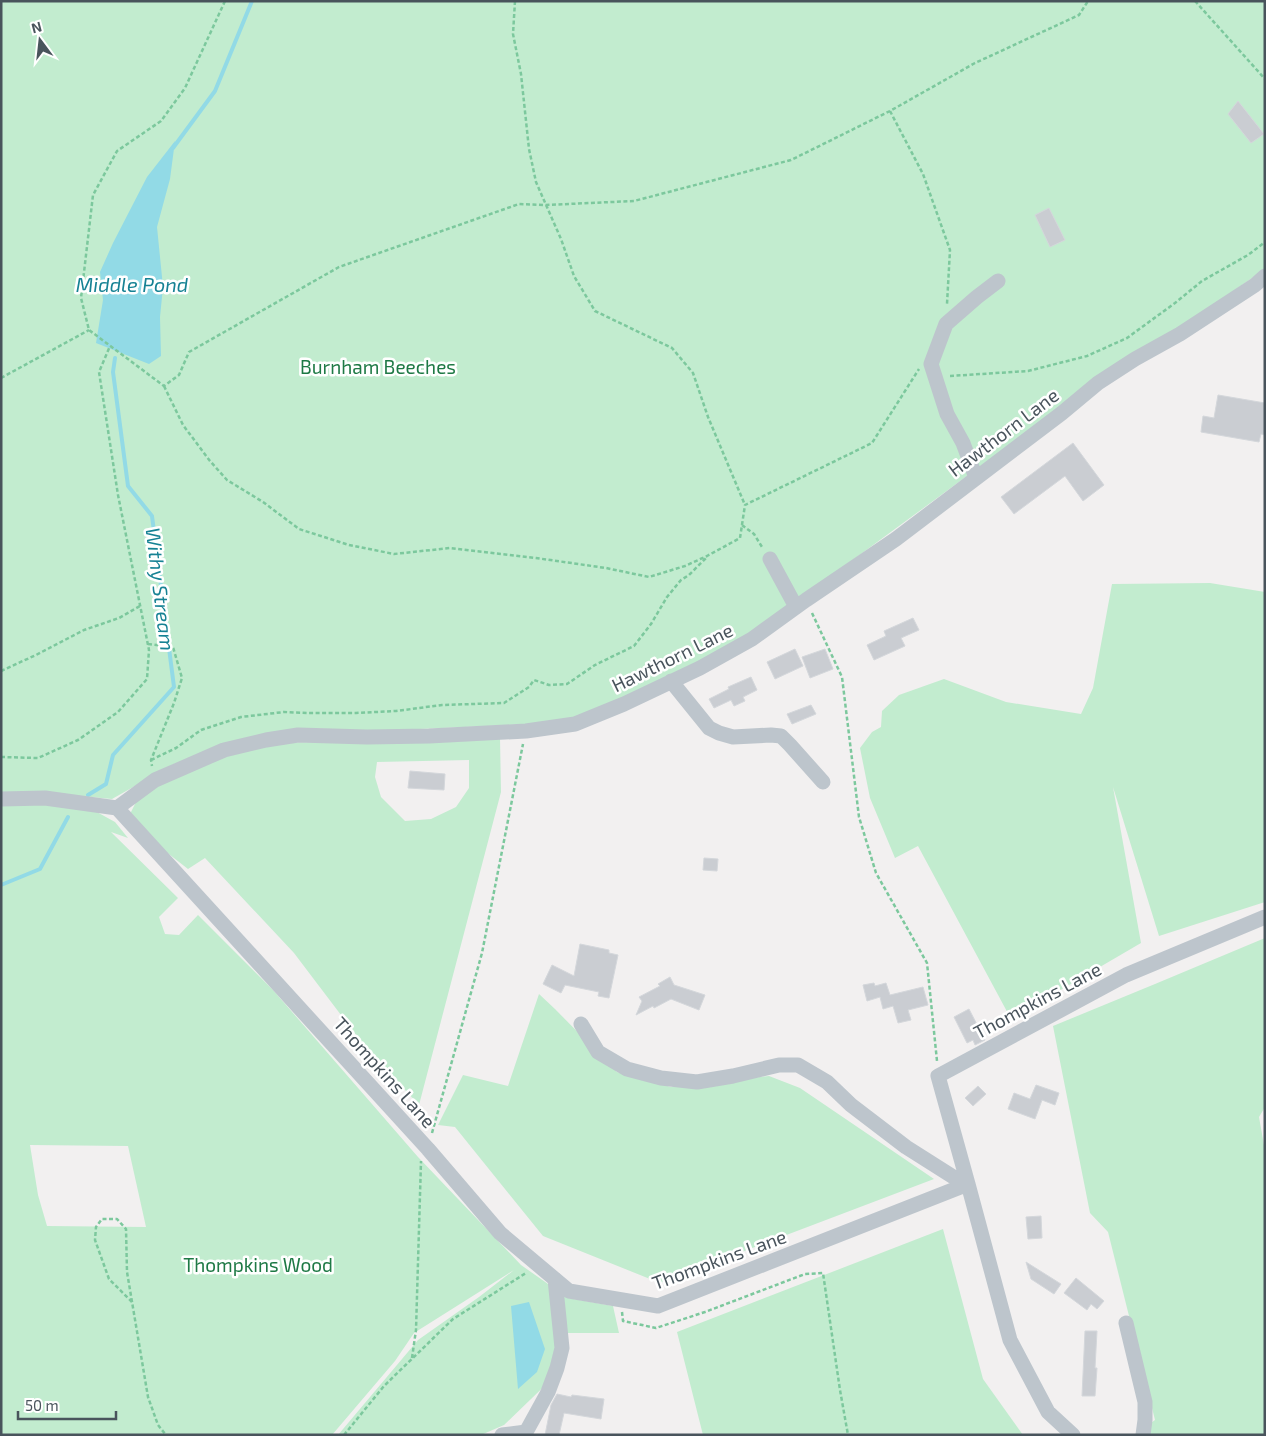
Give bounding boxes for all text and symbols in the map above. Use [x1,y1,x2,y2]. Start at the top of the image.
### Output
north arrow [15,15,65,65]
text: N [29,17,44,36]
water label: Middle Pond [76,272,189,296]
park label: Burnham Beeches [300,355,456,378]
street label: Hawthorn Lane [943,383,1063,481]
water label: Withy Stream [141,526,180,652]
street label: Hawthorn Lane [608,618,736,696]
street label: Thompkins Lane [969,957,1105,1043]
street label: Thompkins Lane [329,1012,441,1132]
street label: Thompkins Lane [649,1224,789,1294]
park label: Thompkins Wood [183,1253,333,1276]
scale bar [18,1388,115,1420]
text: 50 m [25,1396,59,1414]

